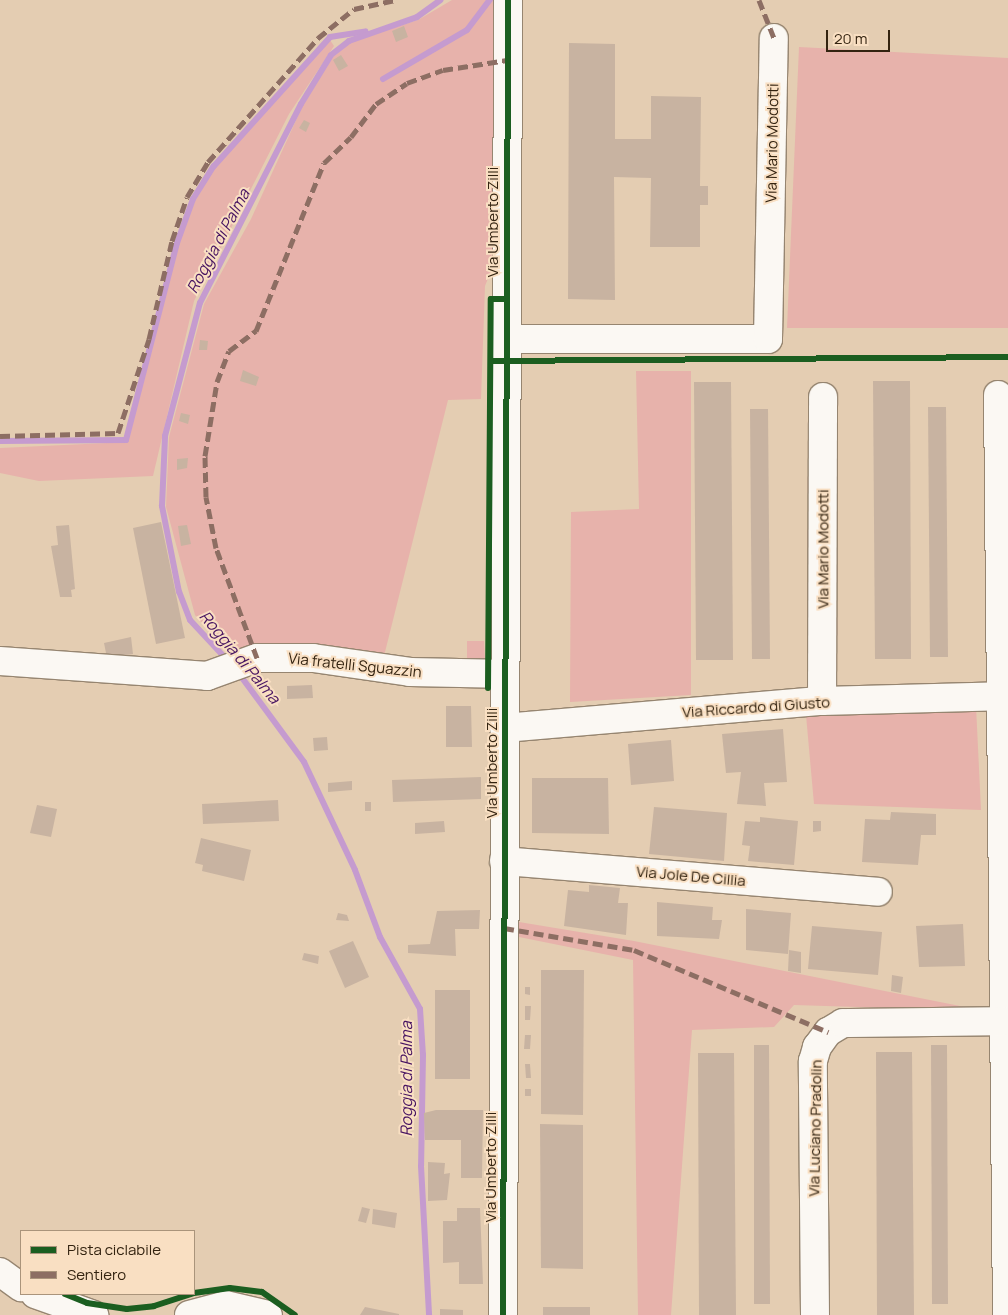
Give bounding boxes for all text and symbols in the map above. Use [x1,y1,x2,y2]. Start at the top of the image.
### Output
scale bar [828,20,892,52]
text: 20 m [834,28,867,49]
street label: Via Mario Modotti [762,83,782,203]
street label: Via Umberto Zilli [484,167,502,277]
water label: Roggia di Palma [183,186,253,296]
street label: Via Mario Modotti [814,489,832,609]
water label: Roggia di Palma [196,607,284,707]
street label: Via fratelli Sguazzin [287,649,423,681]
street label: Via Riccardo di Giusto [682,693,830,721]
street label: Via Umberto Zilli [483,708,501,818]
street label: Via Jole De Cillia [636,862,746,890]
water label: Roggia di Palma [396,1021,416,1137]
street label: Via Luciano Pradolin [805,1059,825,1197]
street label: Via Umberto Zilli [482,1112,500,1222]
legend [20,1230,195,1295]
text: Pista ciclabile [67,1239,161,1260]
text: Sentiero [67,1264,126,1285]

